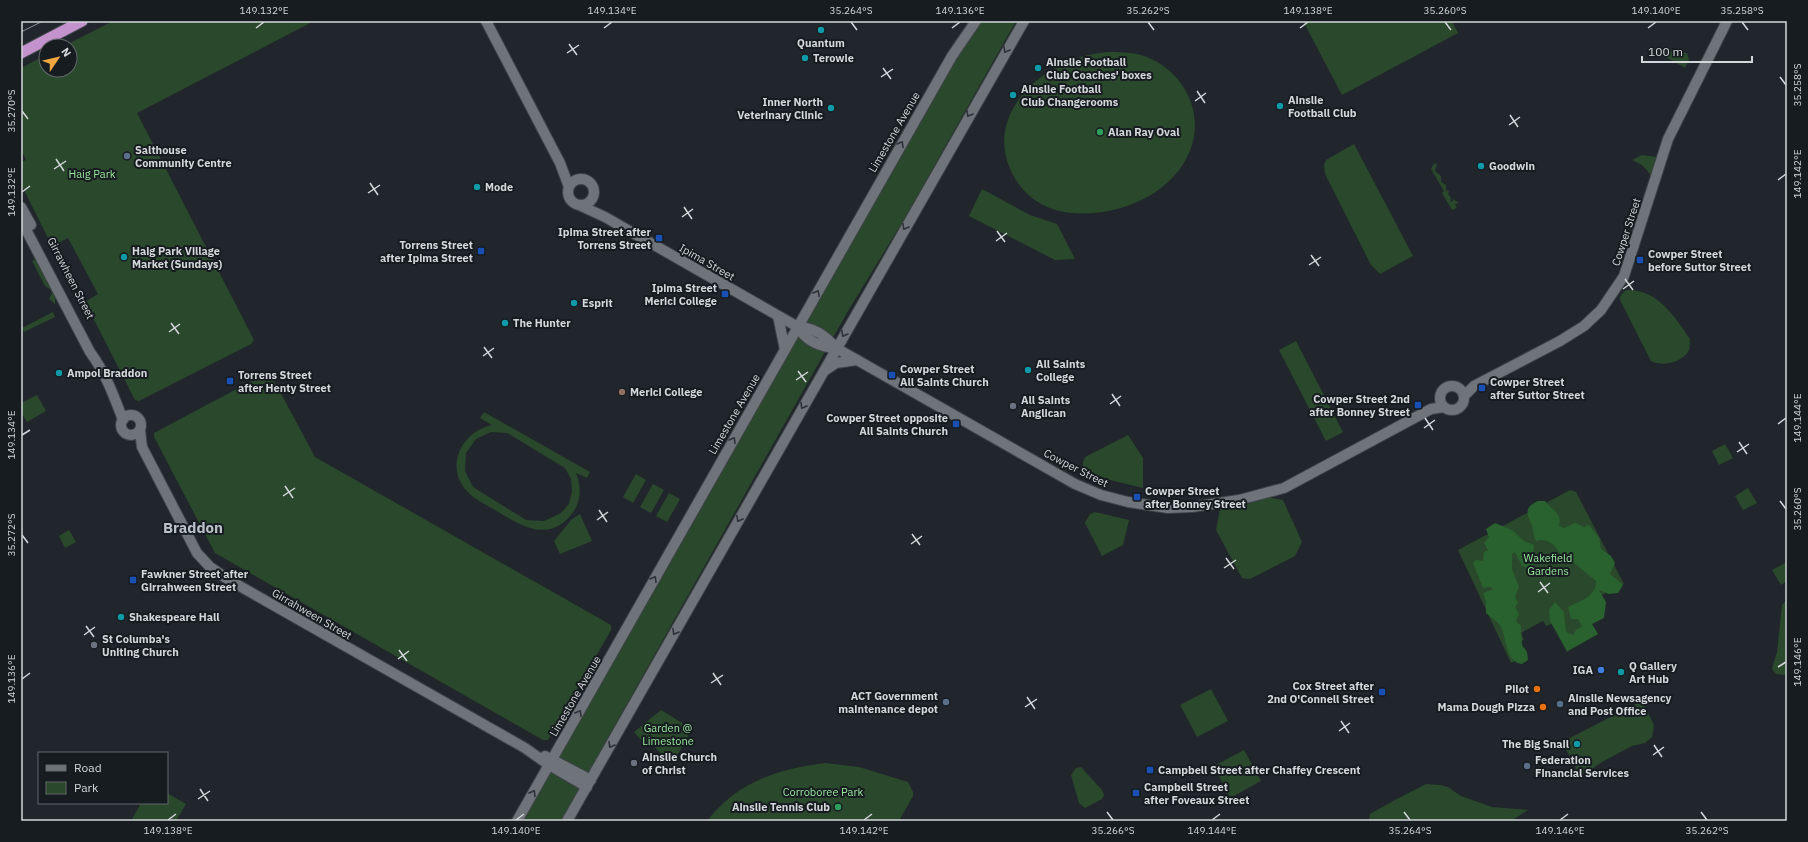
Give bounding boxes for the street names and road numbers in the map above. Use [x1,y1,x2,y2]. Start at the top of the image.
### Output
street label: Limestone Avenue [865,89,923,175]
street label: Cowper Street [1608,196,1644,268]
street label: Girrawheen Street [44,235,98,321]
street label: Ipima Street [677,240,737,284]
street label: Limestone Avenue [705,371,763,457]
street label: Cowper Street [1041,446,1111,490]
street label: Girrahween Street [270,585,355,643]
street label: Limestone Avenue [546,653,604,739]

